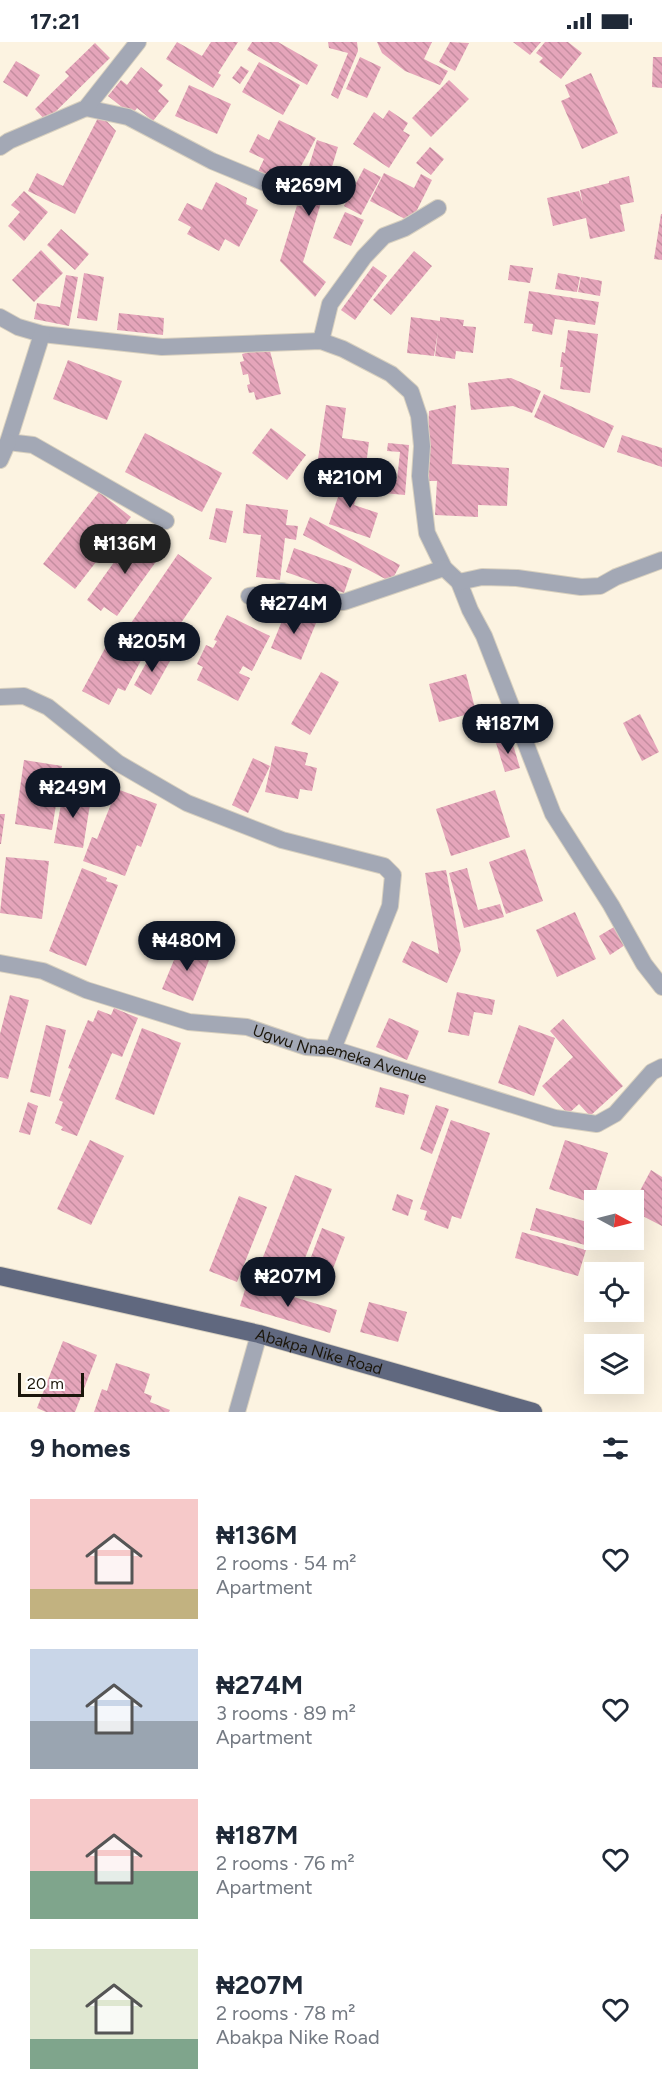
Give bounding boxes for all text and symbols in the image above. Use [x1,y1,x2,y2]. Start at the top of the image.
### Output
text: 17:21 [30,8,80,35]
pin: ₦269M [267,166,351,217]
text: ₦269M [276,173,342,197]
pin: ₦210M [308,458,392,509]
text: ₦210M [318,465,382,489]
pin: ₦136M [83,524,167,575]
text: ₦136M [94,531,156,555]
pin: ₦274M [252,584,336,635]
text: ₦274M [261,591,327,615]
pin: ₦205M [110,622,194,673]
text: ₦205M [118,629,186,653]
pin: ₦187M [466,704,550,755]
text: ₦187M [476,711,540,735]
pin: ₦249M [31,768,115,819]
text: ₦249M [39,775,107,799]
pin: ₦480M [145,921,229,972]
text: ₦480M [152,928,222,952]
street label: Ugwu Nnaemeka Avenue [250,1021,430,1088]
north arrow [584,1190,644,1250]
map controls [584,1190,644,1394]
pin: ₦207M [246,1257,330,1308]
button: locate [584,1262,644,1322]
text: ₦207M [254,1264,322,1288]
street label: Abakpa Nike Road [253,1325,385,1379]
button: layers [584,1334,644,1394]
scale bar [18,1370,84,1398]
text: 20 m [27,1374,64,1393]
text: 9 homes [30,1432,130,1464]
icon: filters [599,1432,632,1465]
text: ₦136M [216,1519,298,1551]
icon: home [78,1523,150,1595]
icon: heart [599,1543,632,1576]
text: 2 rooms · 54 m² [216,1551,356,1575]
text: Apartment [216,1575,313,1599]
text: ₦274M [216,1669,303,1701]
icon: home [78,1673,150,1745]
icon: heart [599,1693,632,1726]
text: 3 rooms · 89 m² [216,1701,356,1725]
text: Apartment [216,1725,313,1749]
text: ₦187M [216,1819,298,1851]
icon: home [78,1823,150,1895]
icon: heart [599,1843,632,1876]
text: 2 rooms · 76 m² [216,1851,355,1875]
text: Apartment [216,1875,313,1899]
text: ₦207M [216,1969,303,2001]
icon: home [78,1973,150,2045]
icon: heart [599,1993,632,2026]
text: 2 rooms · 78 m² [216,2001,356,2025]
text: Abakpa Nike Road [216,2025,380,2049]

